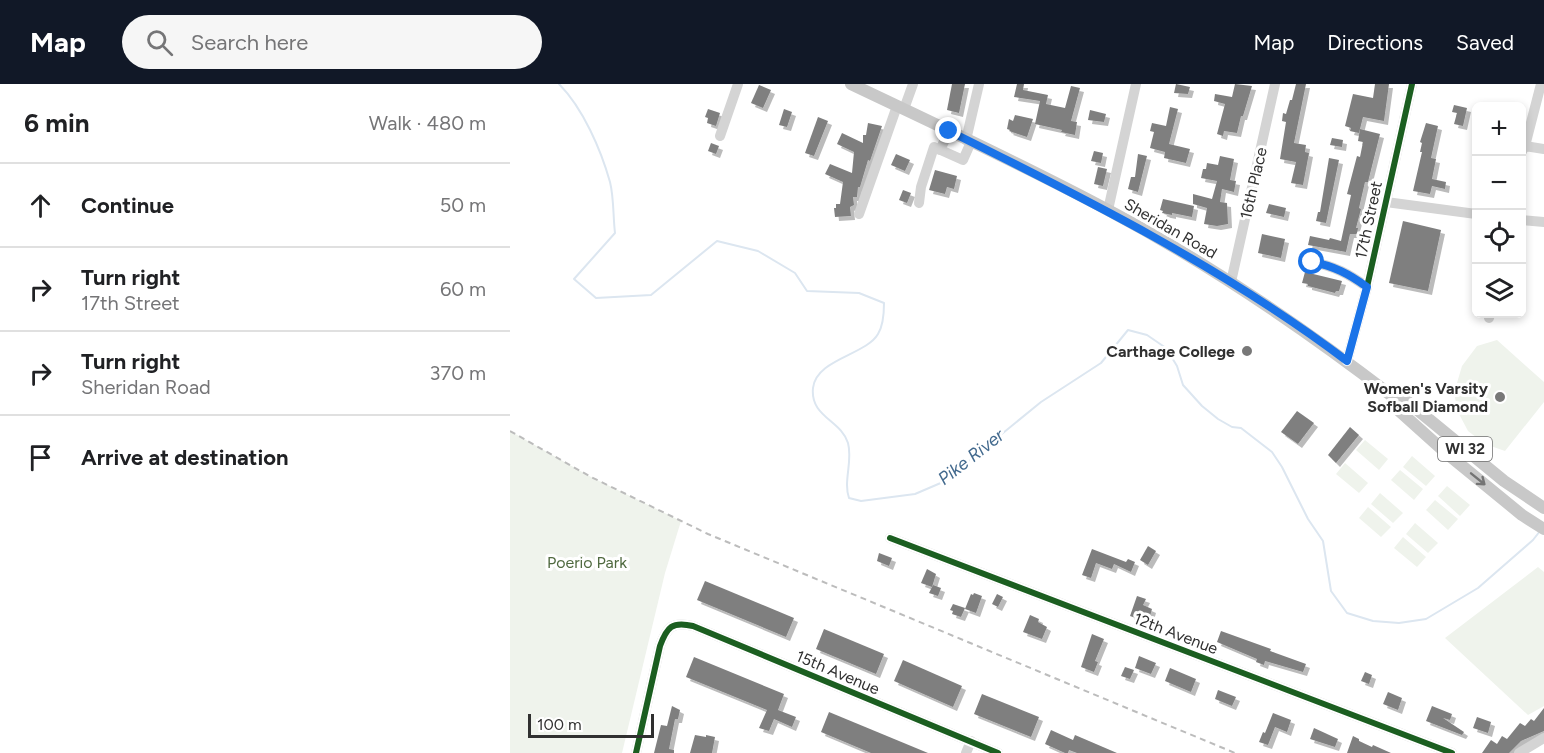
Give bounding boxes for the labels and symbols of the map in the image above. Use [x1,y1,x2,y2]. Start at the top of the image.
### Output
route end [935,117,961,143]
street label: 16th Place [1236,145,1271,221]
street label: 17th Street [1351,180,1386,261]
street label: Sheridan Road [1121,194,1220,263]
route start [1298,248,1324,274]
place label: Carthage College [1106,342,1235,361]
marker: Carthage College [1240,344,1254,358]
place label: Women's Varsity Sofball Diamond [1364,379,1489,416]
marker: Women's Varsity Sofball Diamond [1493,390,1507,404]
water label: Pike River [933,424,1009,490]
road number: WI 32 [1438,437,1492,461]
one-way arrow [1470,473,1486,486]
park label: Poerio Park [547,553,627,572]
street label: 12th Avenue [1131,609,1221,658]
street label: 15th Avenue [793,646,883,699]
scale bar [528,711,654,738]

